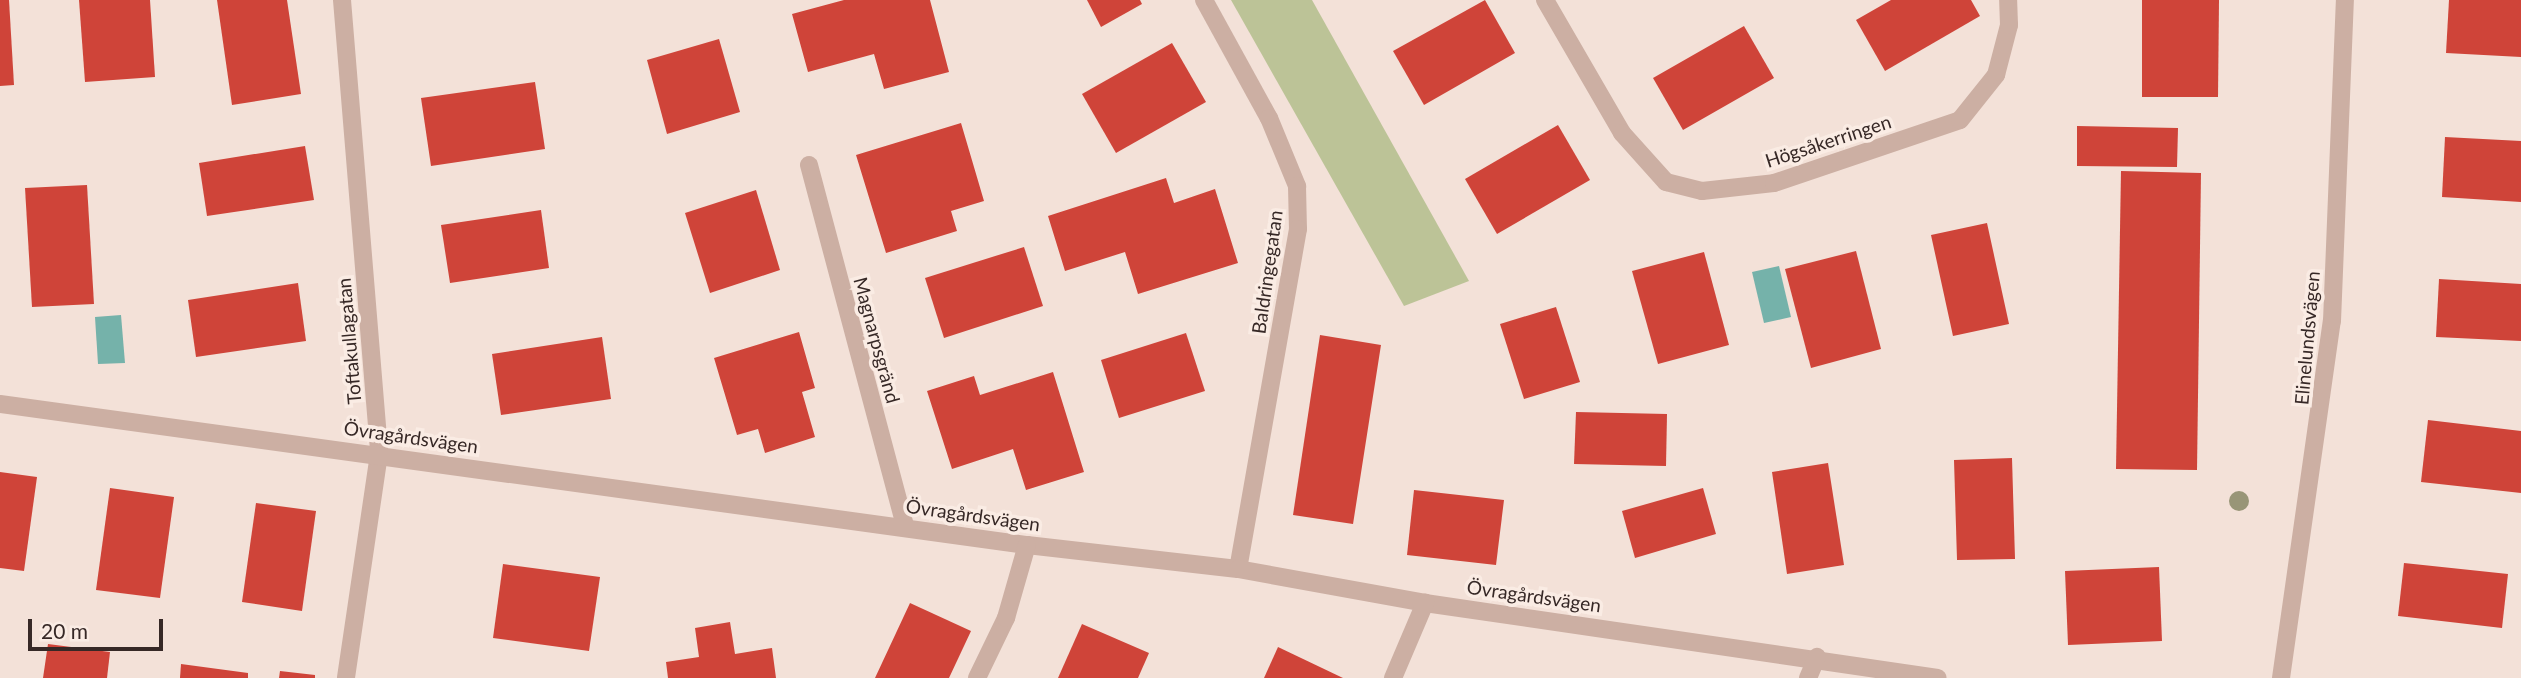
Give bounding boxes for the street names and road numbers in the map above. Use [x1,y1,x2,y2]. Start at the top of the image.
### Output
street label: Högsåkerringen [1762,110,1894,172]
street label: Baldringegatan [1247,209,1287,335]
street label: Elinelundsvägen [2290,270,2324,406]
street label: Magnarpsgränd [849,274,905,406]
street label: Toftakullagatan [332,277,366,405]
street label: Övragårdsvägen [342,416,480,458]
street label: Övragårdsvägen [904,494,1042,536]
street label: Övragårdsvägen [1465,575,1603,617]

